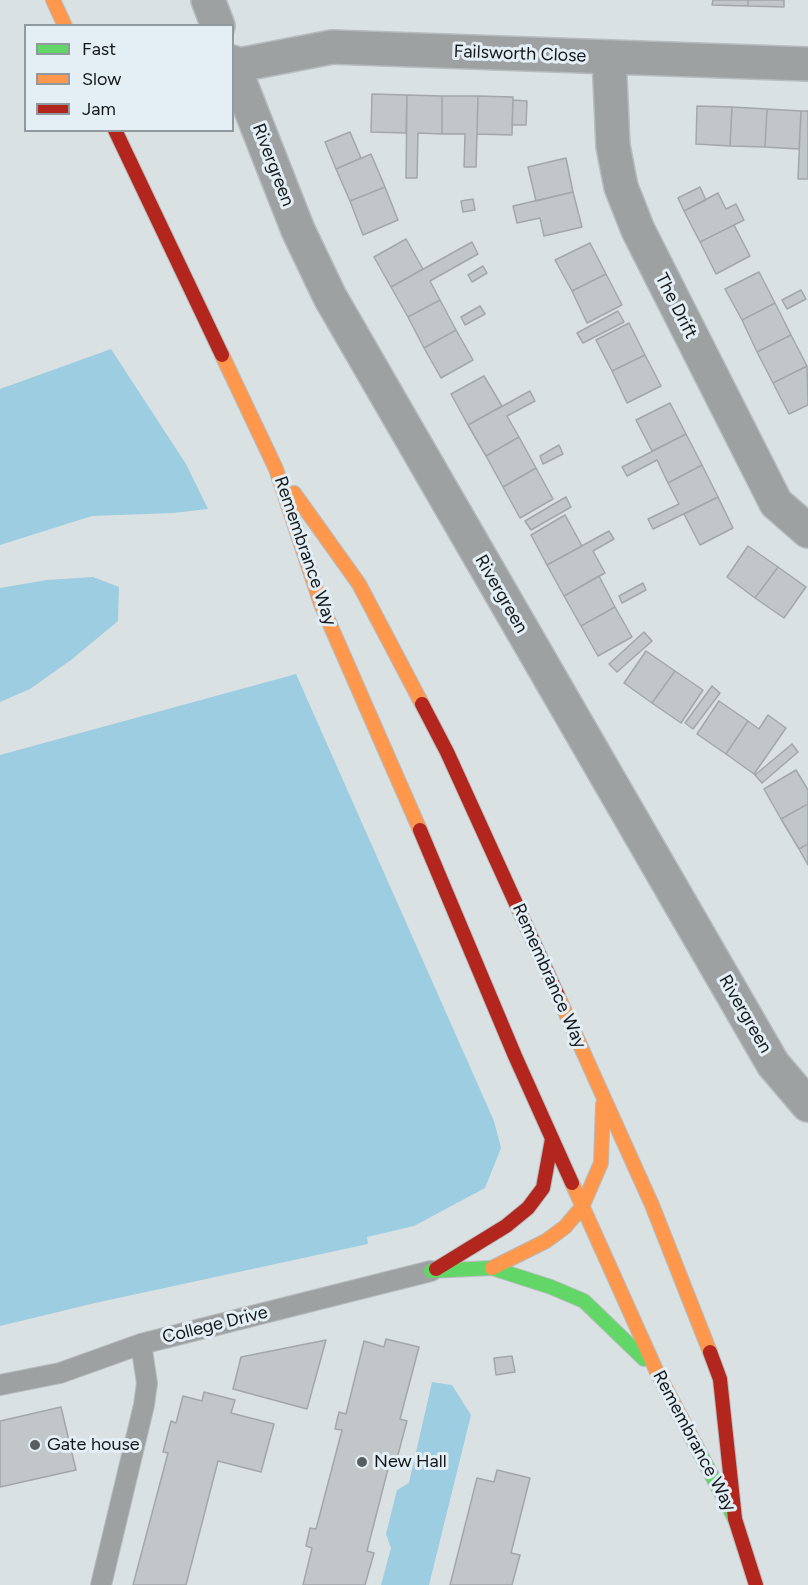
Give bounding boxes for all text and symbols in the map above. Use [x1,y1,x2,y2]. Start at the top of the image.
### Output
legend [24,24,234,132]
text: Fast [82,38,116,60]
street label: Failsworth Close [453,41,587,67]
text: Slow [82,68,121,90]
text: Jam [82,98,116,120]
street label: Rivergreen [247,121,299,209]
street label: The Drift [650,270,702,342]
street label: Remembrance Way [269,474,341,628]
street label: Rivergreen [470,551,532,637]
street label: Remembrance Way [507,900,591,1052]
street label: Rivergreen [714,971,776,1057]
street label: College Drive [160,1302,270,1348]
street label: Remembrance Way [648,1367,740,1515]
place label: Gate house [47,1434,140,1456]
marker: Gate house [28,1438,42,1452]
place label: New Hall [374,1451,447,1473]
marker: New Hall [355,1455,369,1469]

